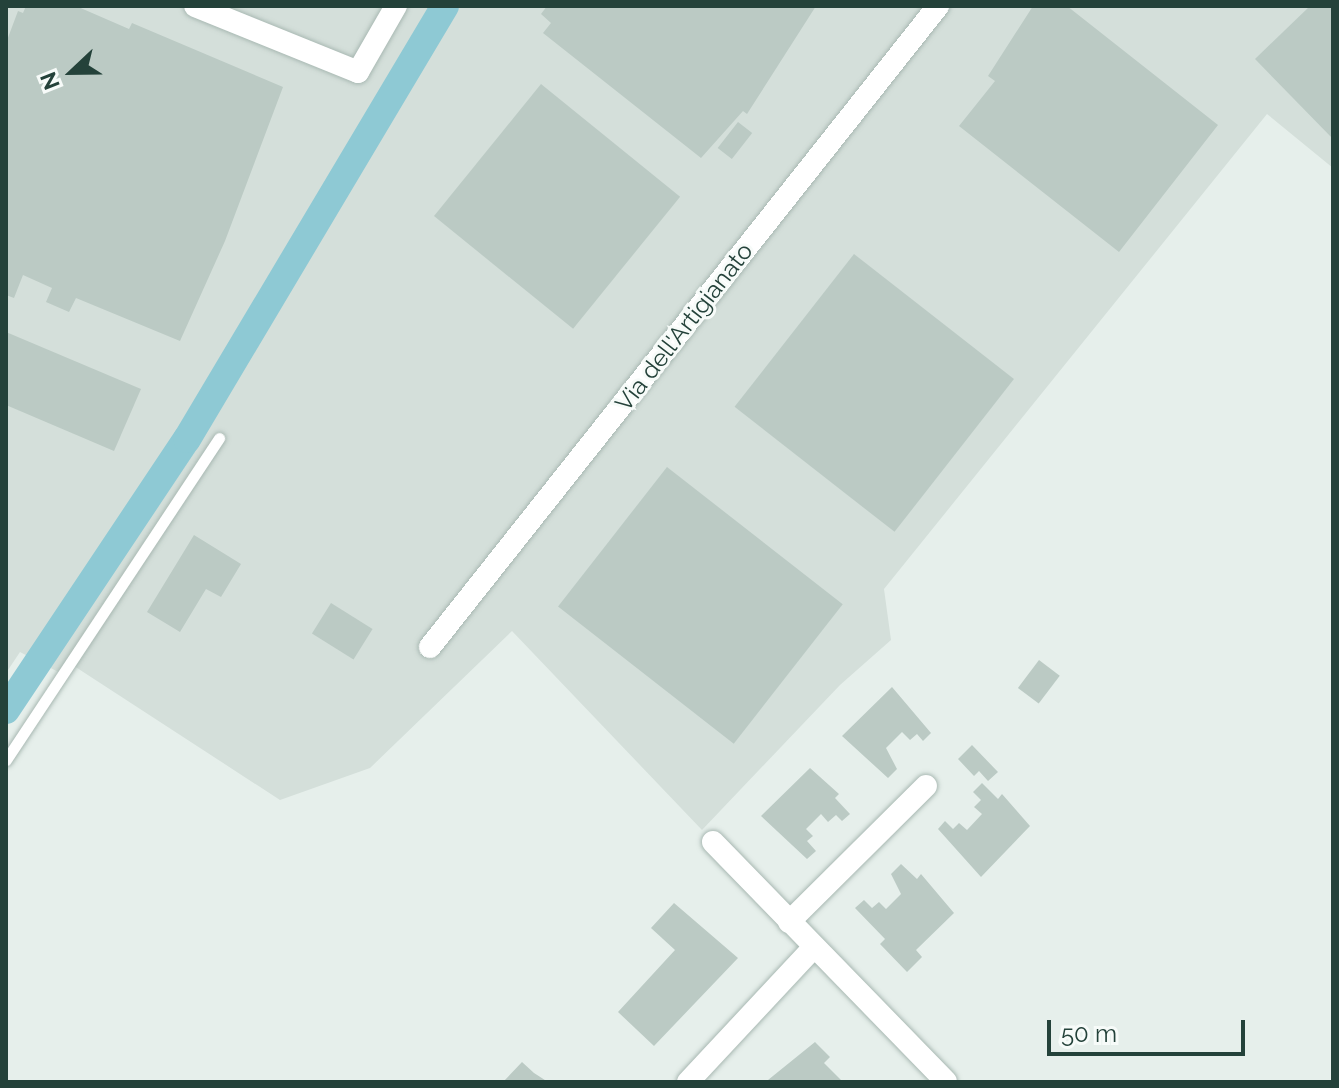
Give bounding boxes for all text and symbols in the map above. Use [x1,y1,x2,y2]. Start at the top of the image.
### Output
north arrow [32,32,112,112]
text: N [35,68,65,94]
street label: Via dell'Artigianato [609,237,759,417]
scale bar [1051,1004,1249,1054]
text: 50 m [1061,1019,1117,1048]

